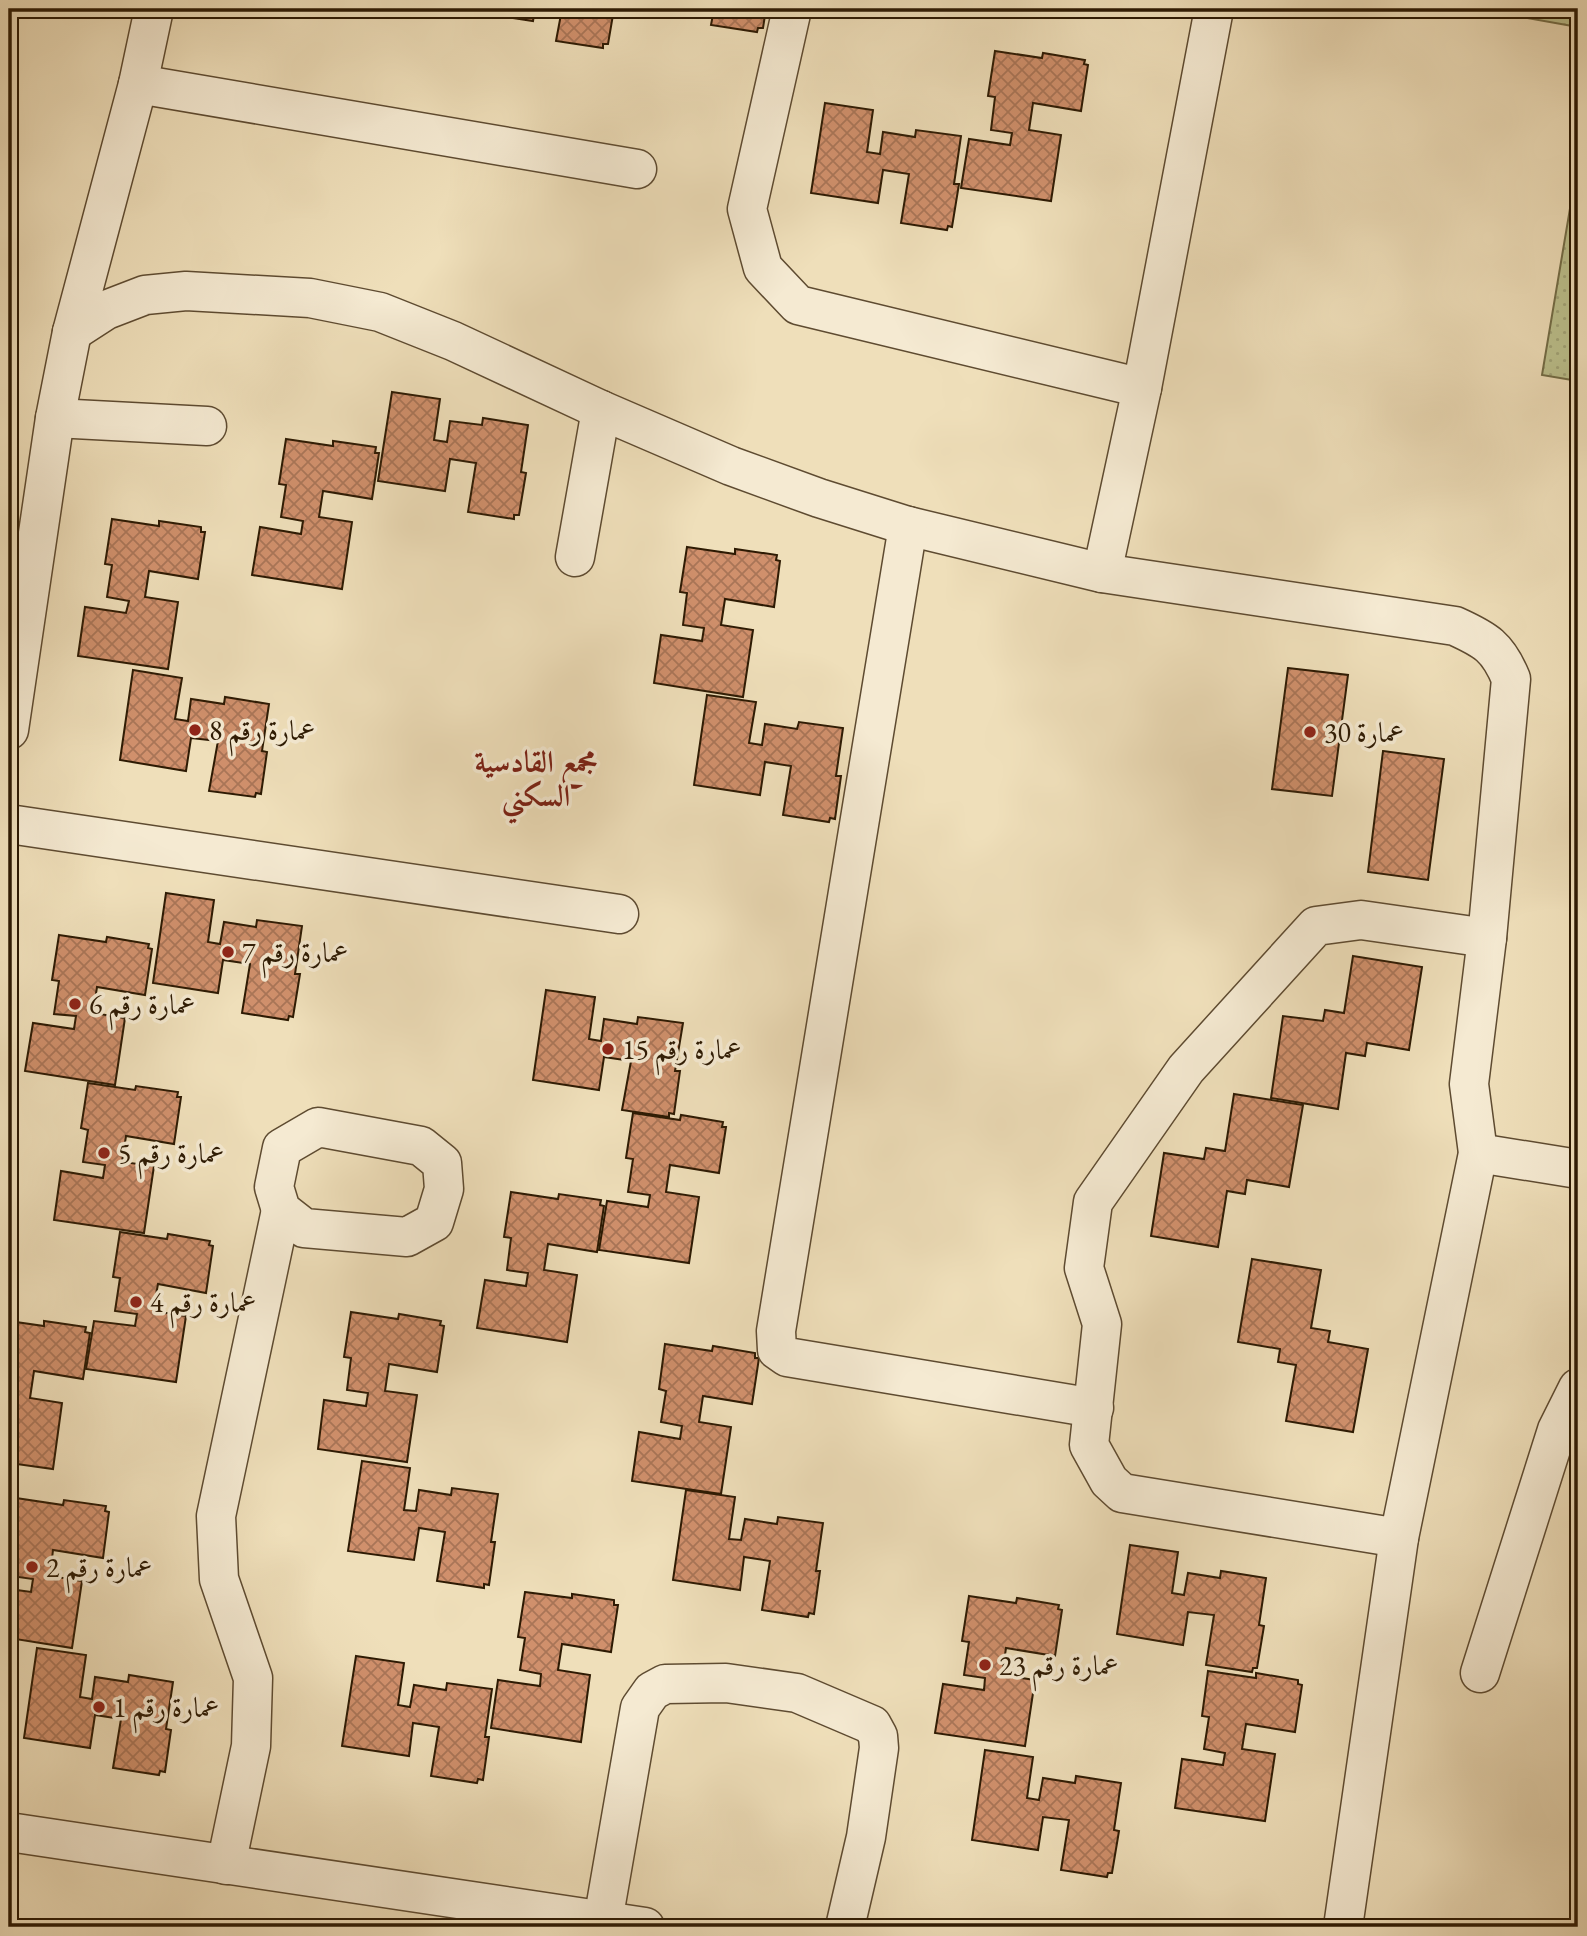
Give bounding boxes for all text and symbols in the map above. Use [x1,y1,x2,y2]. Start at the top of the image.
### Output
place label: عمارة رقم 8 [209,712,315,757]
place label: عمارة 30 [1324,714,1404,750]
marker: عمارة رقم 8 [187,722,203,738]
marker: عمارة 30 [1302,724,1318,740]
district label: مجمع القادسية السكني [475,742,598,824]
place label: عمارة رقم 7 [242,934,348,979]
marker: عمارة رقم 7 [220,944,236,960]
place label: عمارة رقم 6 [89,986,195,1031]
marker: عمارة رقم 6 [67,996,83,1012]
place label: عمارة رقم 15 [622,1031,742,1076]
marker: عمارة رقم 15 [600,1041,616,1057]
place label: عمارة رقم 5 [118,1135,224,1180]
marker: عمارة رقم 5 [96,1145,112,1161]
place label: عمارة رقم 4 [150,1284,256,1329]
marker: عمارة رقم 4 [128,1294,144,1310]
place label: عمارة رقم 2 [46,1549,152,1594]
marker: عمارة رقم 2 [24,1559,40,1575]
place label: عمارة رقم 23 [999,1647,1119,1692]
marker: عمارة رقم 23 [977,1657,993,1673]
place label: عمارة رقم 1 [113,1689,219,1734]
marker: عمارة رقم 1 [91,1699,107,1715]

